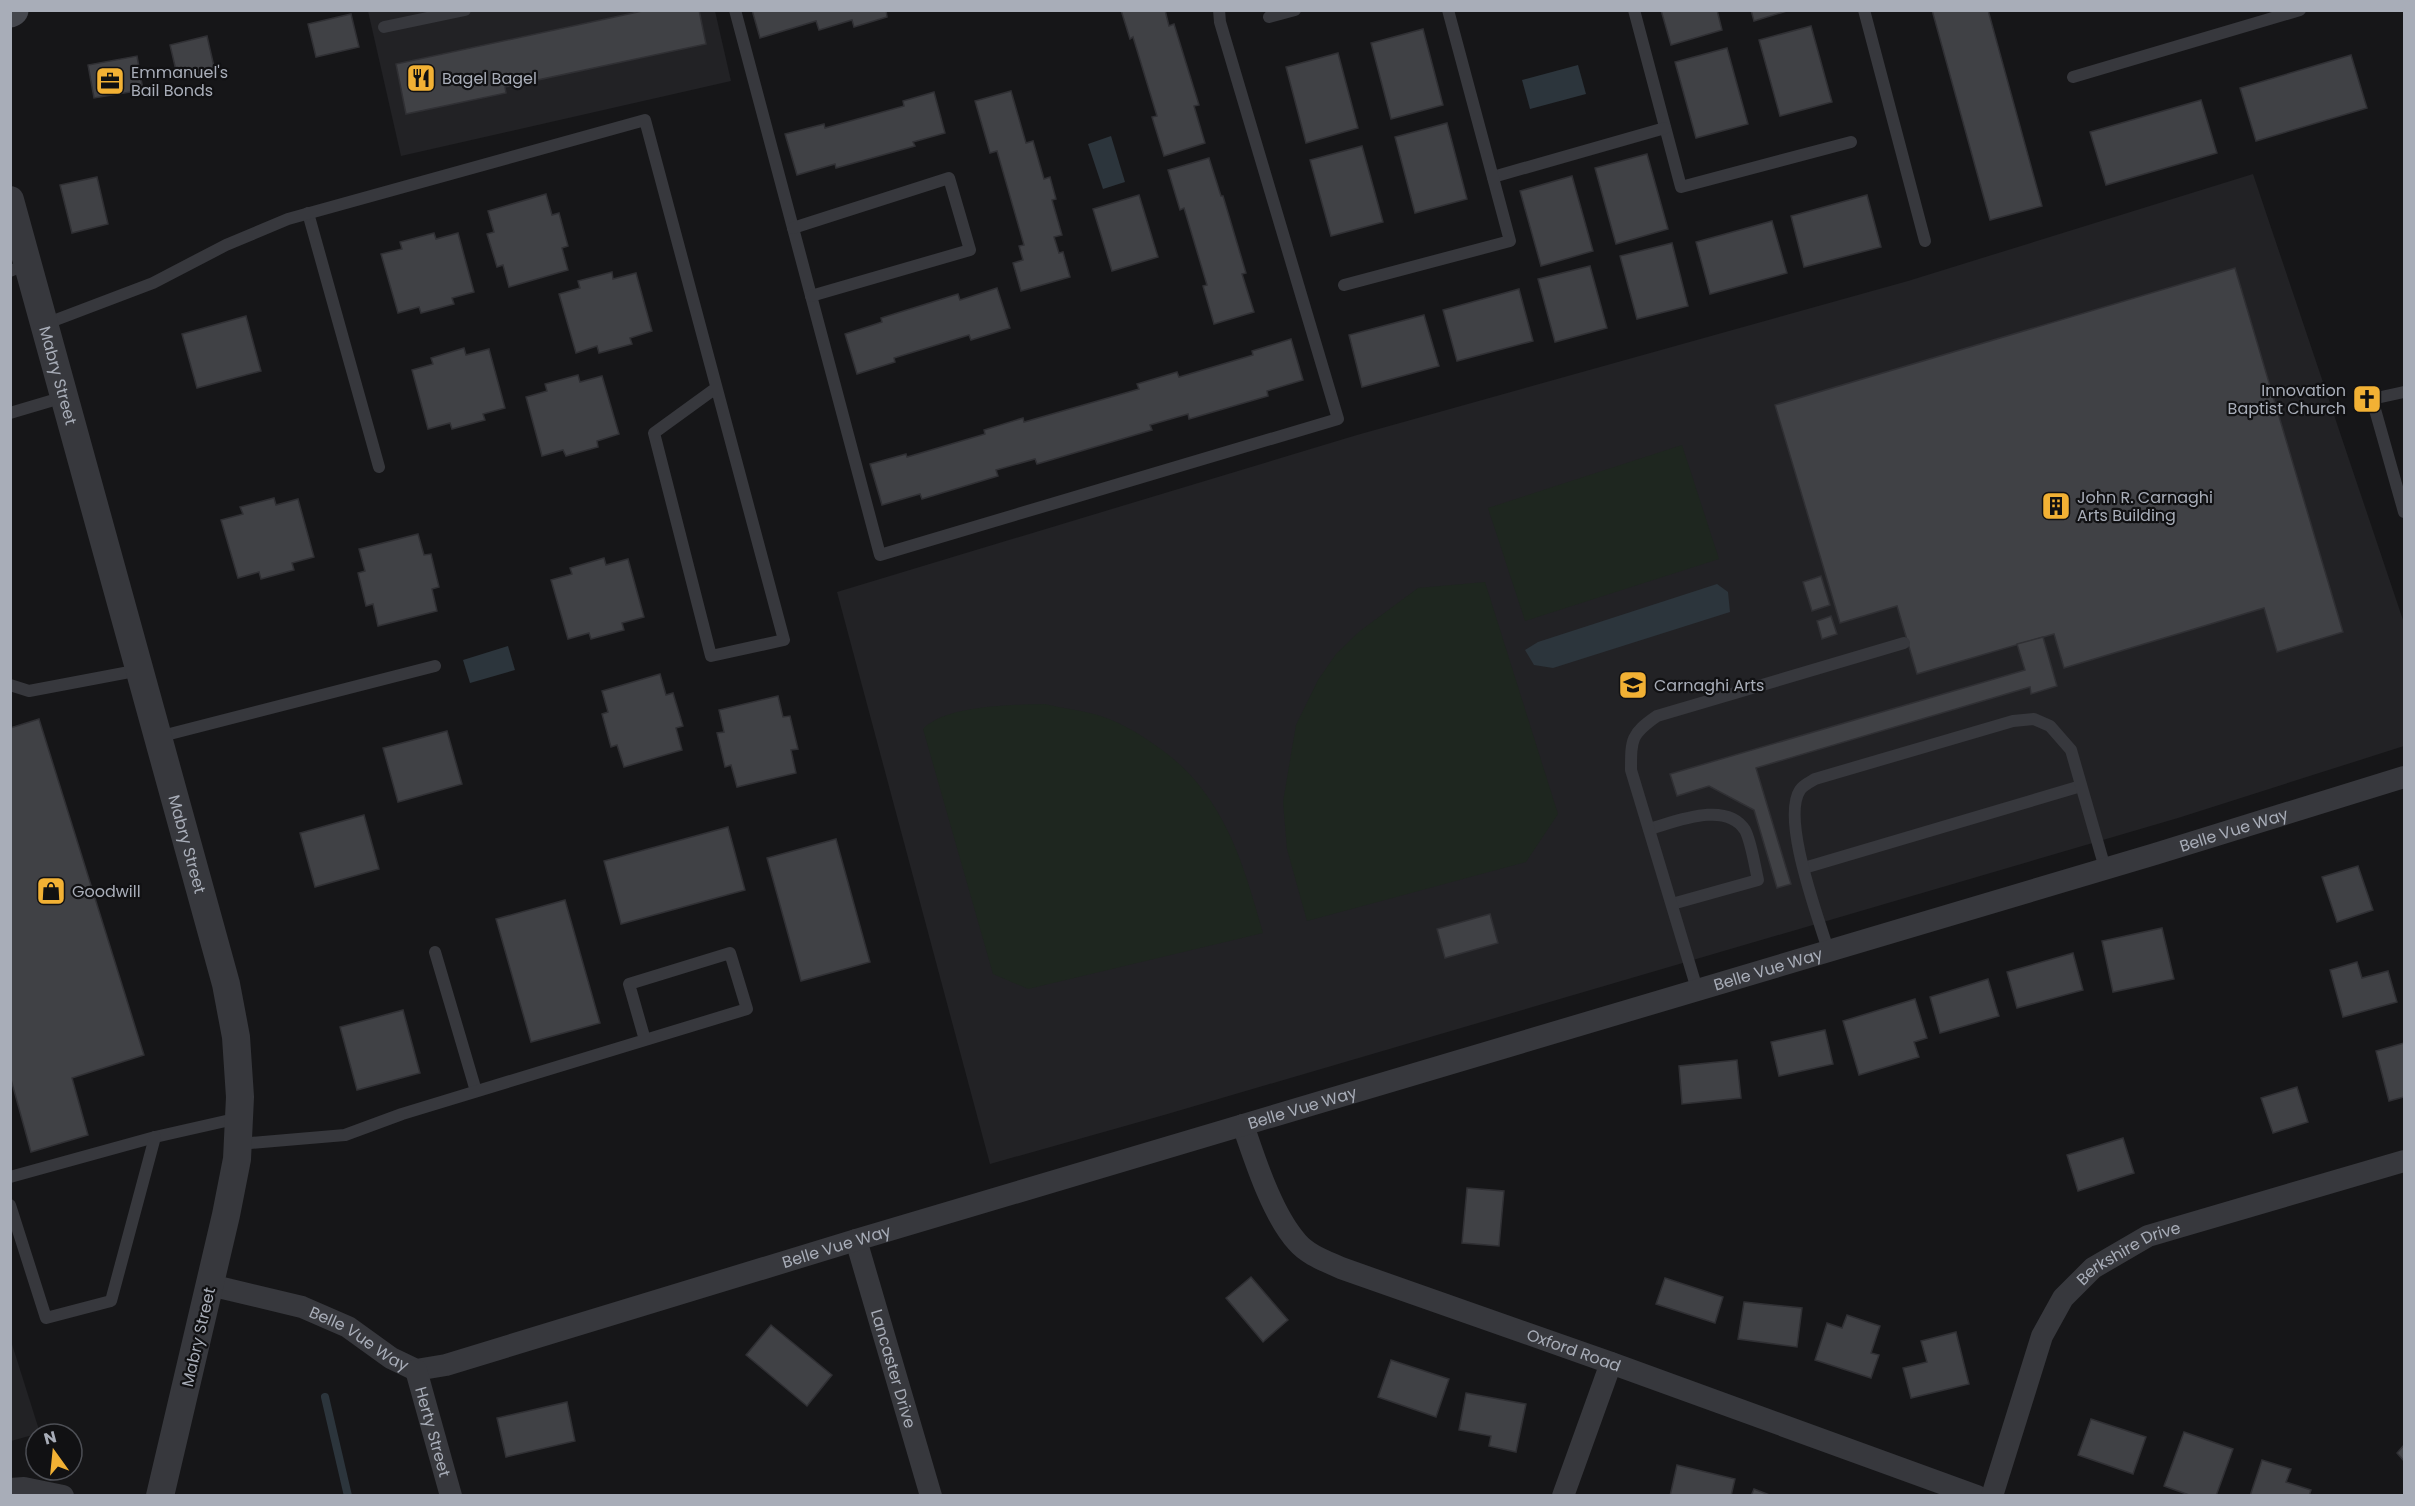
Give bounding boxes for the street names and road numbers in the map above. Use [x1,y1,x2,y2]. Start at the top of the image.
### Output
street label: Mabry Street [33,324,82,428]
street label: Mabry Street [162,792,212,896]
street label: Belle Vue Way [2177,803,2291,858]
street label: Belle Vue Way [1711,942,1825,997]
street label: Belle Vue Way [1245,1081,1360,1135]
street label: Berkshire Drive [2071,1216,2183,1291]
street label: Belle Vue Way [779,1219,894,1274]
street label: Mabry Street [176,1285,221,1389]
street label: Belle Vue Way [306,1301,412,1377]
street label: Lancaster Drive [865,1306,922,1431]
street label: Oxford Road [1523,1323,1624,1378]
street label: Herty Street [409,1384,456,1480]

